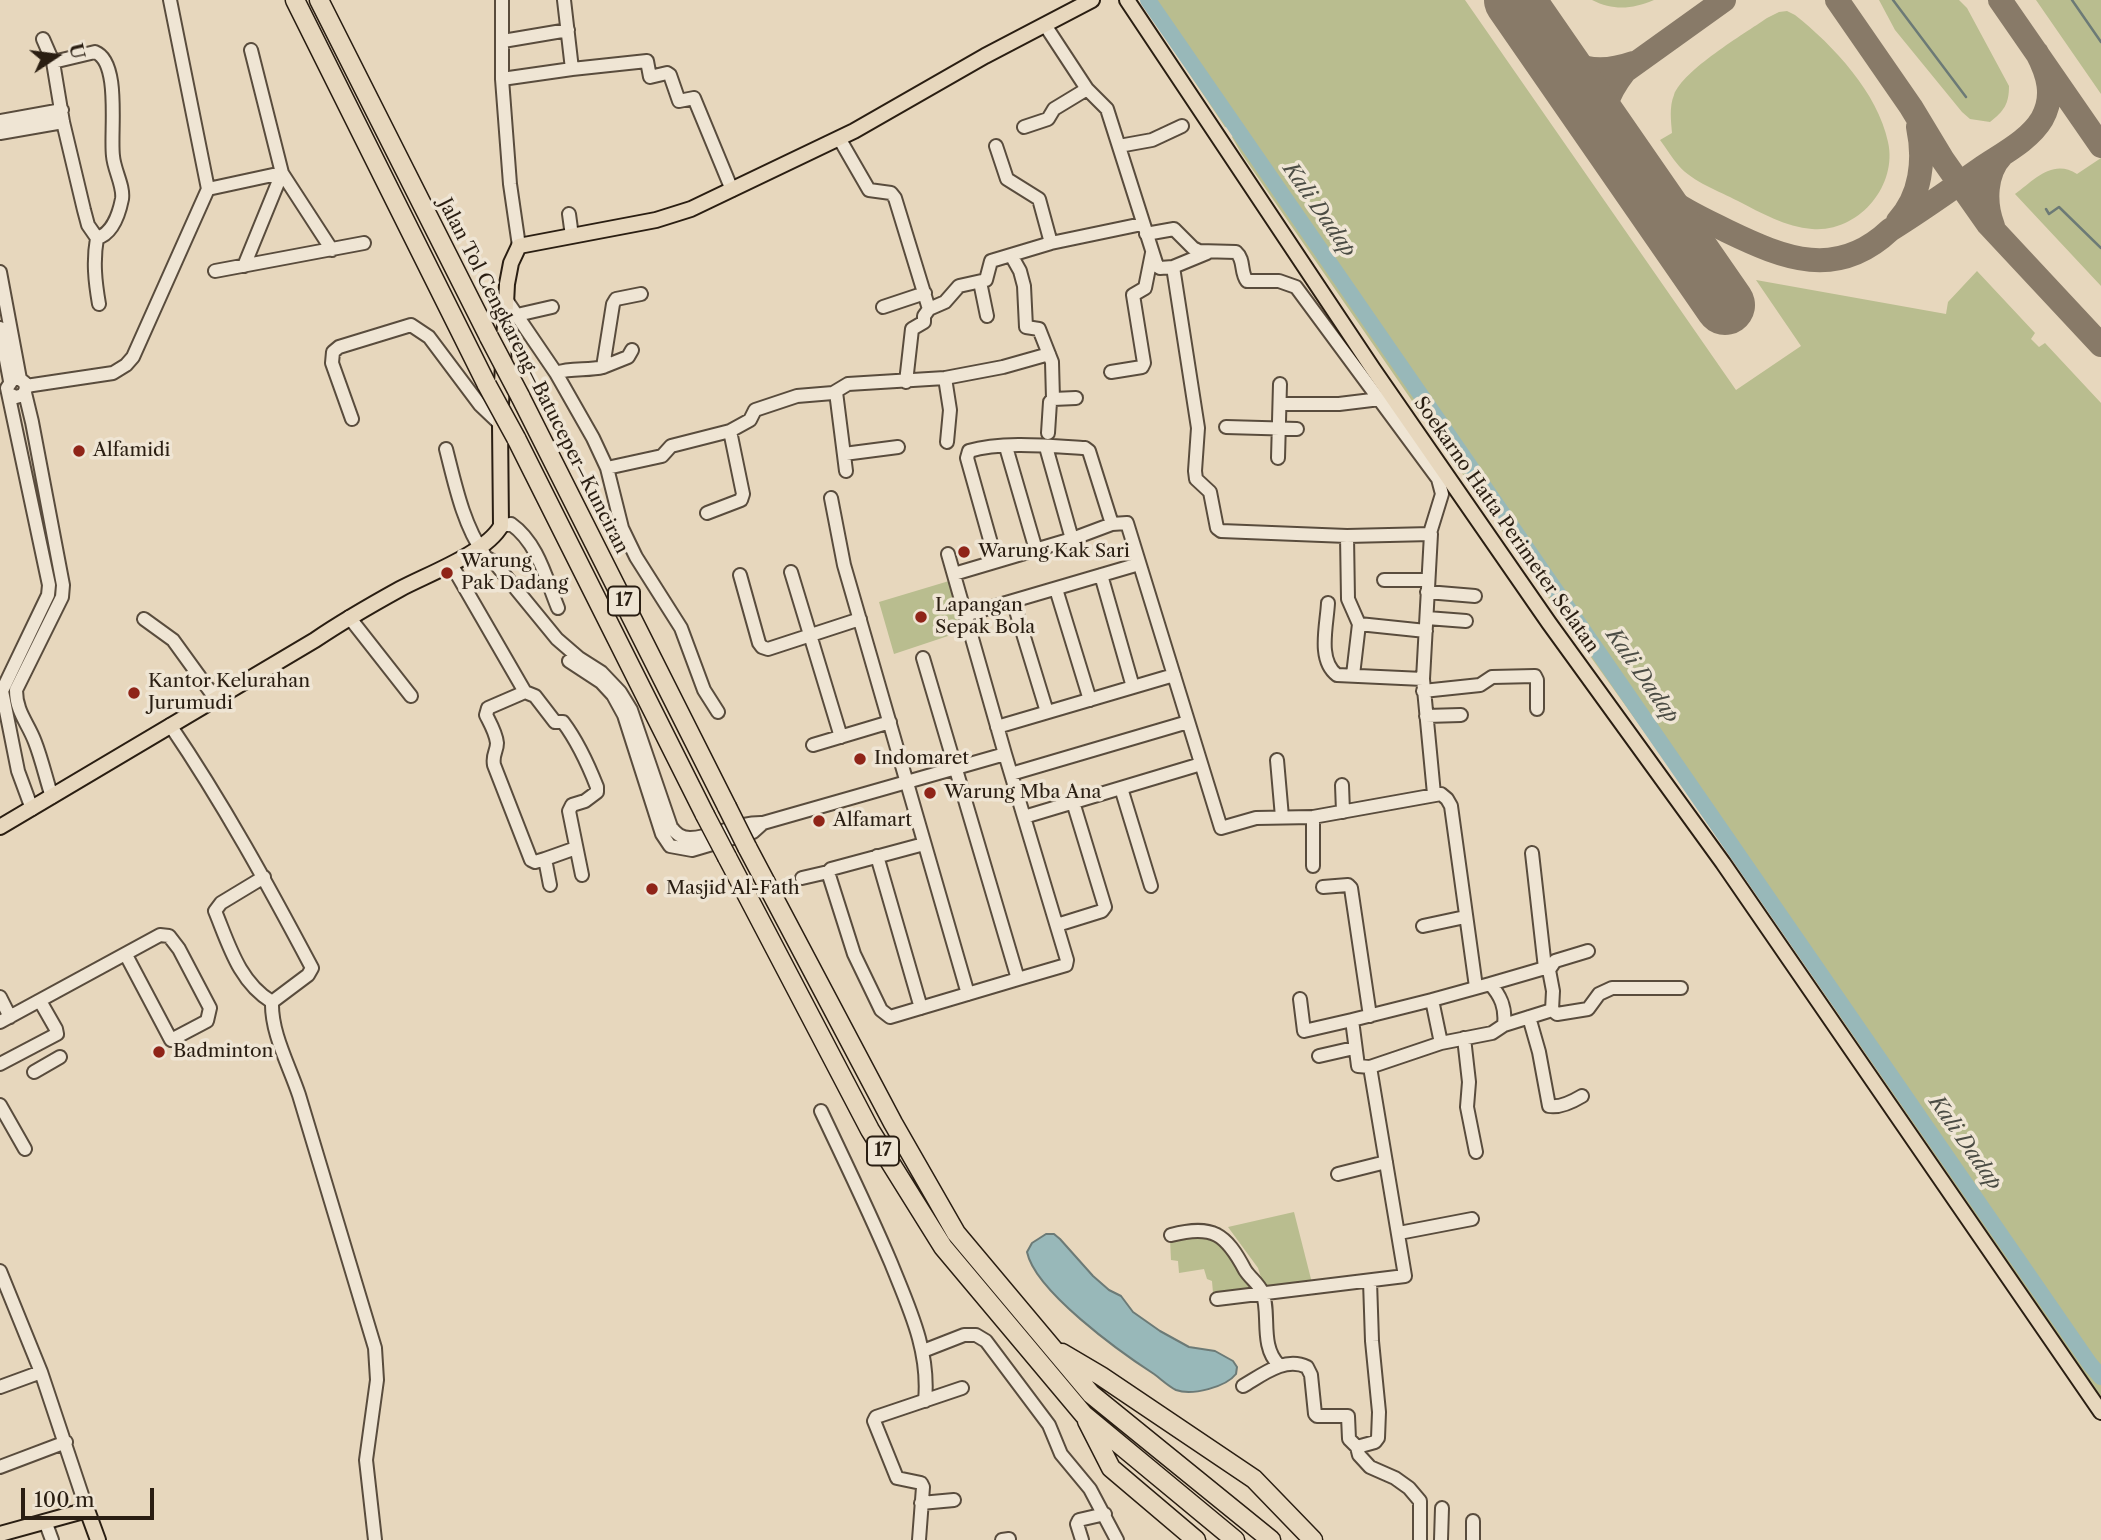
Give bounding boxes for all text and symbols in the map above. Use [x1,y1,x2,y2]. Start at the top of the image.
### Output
north arrow [21,21,91,91]
text: U [64,41,90,61]
water label: Kali Dadap [1277,158,1361,262]
street label: Jalan Tol Cengkareng–Batuceper–Kunciran [433,194,633,558]
street label: Soekarno Hatta Perimeter Selatan [1409,393,1603,657]
place label: Alfamidi [93,440,170,462]
marker: Alfamidi [71,443,87,459]
place label: Warung Kak Sari [978,541,1130,563]
marker: Warung Kak Sari [956,544,972,560]
place label: Warung Pak Dadang [461,551,568,595]
marker: Warung Pak Dadang [439,565,455,581]
road number: 17 [608,586,640,616]
place label: Lapangan Sepak Bola [935,595,1035,639]
marker: Lapangan Sepak Bola [913,609,929,625]
water label: Kali Dadap [1600,624,1684,728]
place label: Kantor Kelurahan Jurumudi [148,671,310,715]
marker: Kantor Kelurahan Jurumudi [126,685,142,701]
place label: Indomaret [874,748,969,770]
marker: Indomaret [852,751,868,767]
place label: Warung Mba Ana [944,782,1102,804]
marker: Warung Mba Ana [922,785,938,801]
place label: Alfamart [833,810,912,832]
marker: Alfamart [811,813,827,829]
place label: Masjid Al-Fath [666,878,800,900]
marker: Masjid Al-Fath [644,881,660,897]
place label: Badminton [173,1041,273,1063]
marker: Badminton [151,1044,167,1060]
water label: Kali Dadap [1923,1091,2007,1195]
road number: 17 [867,1136,899,1166]
scale bar [24,1474,158,1518]
text: 100 m [34,1487,95,1512]

